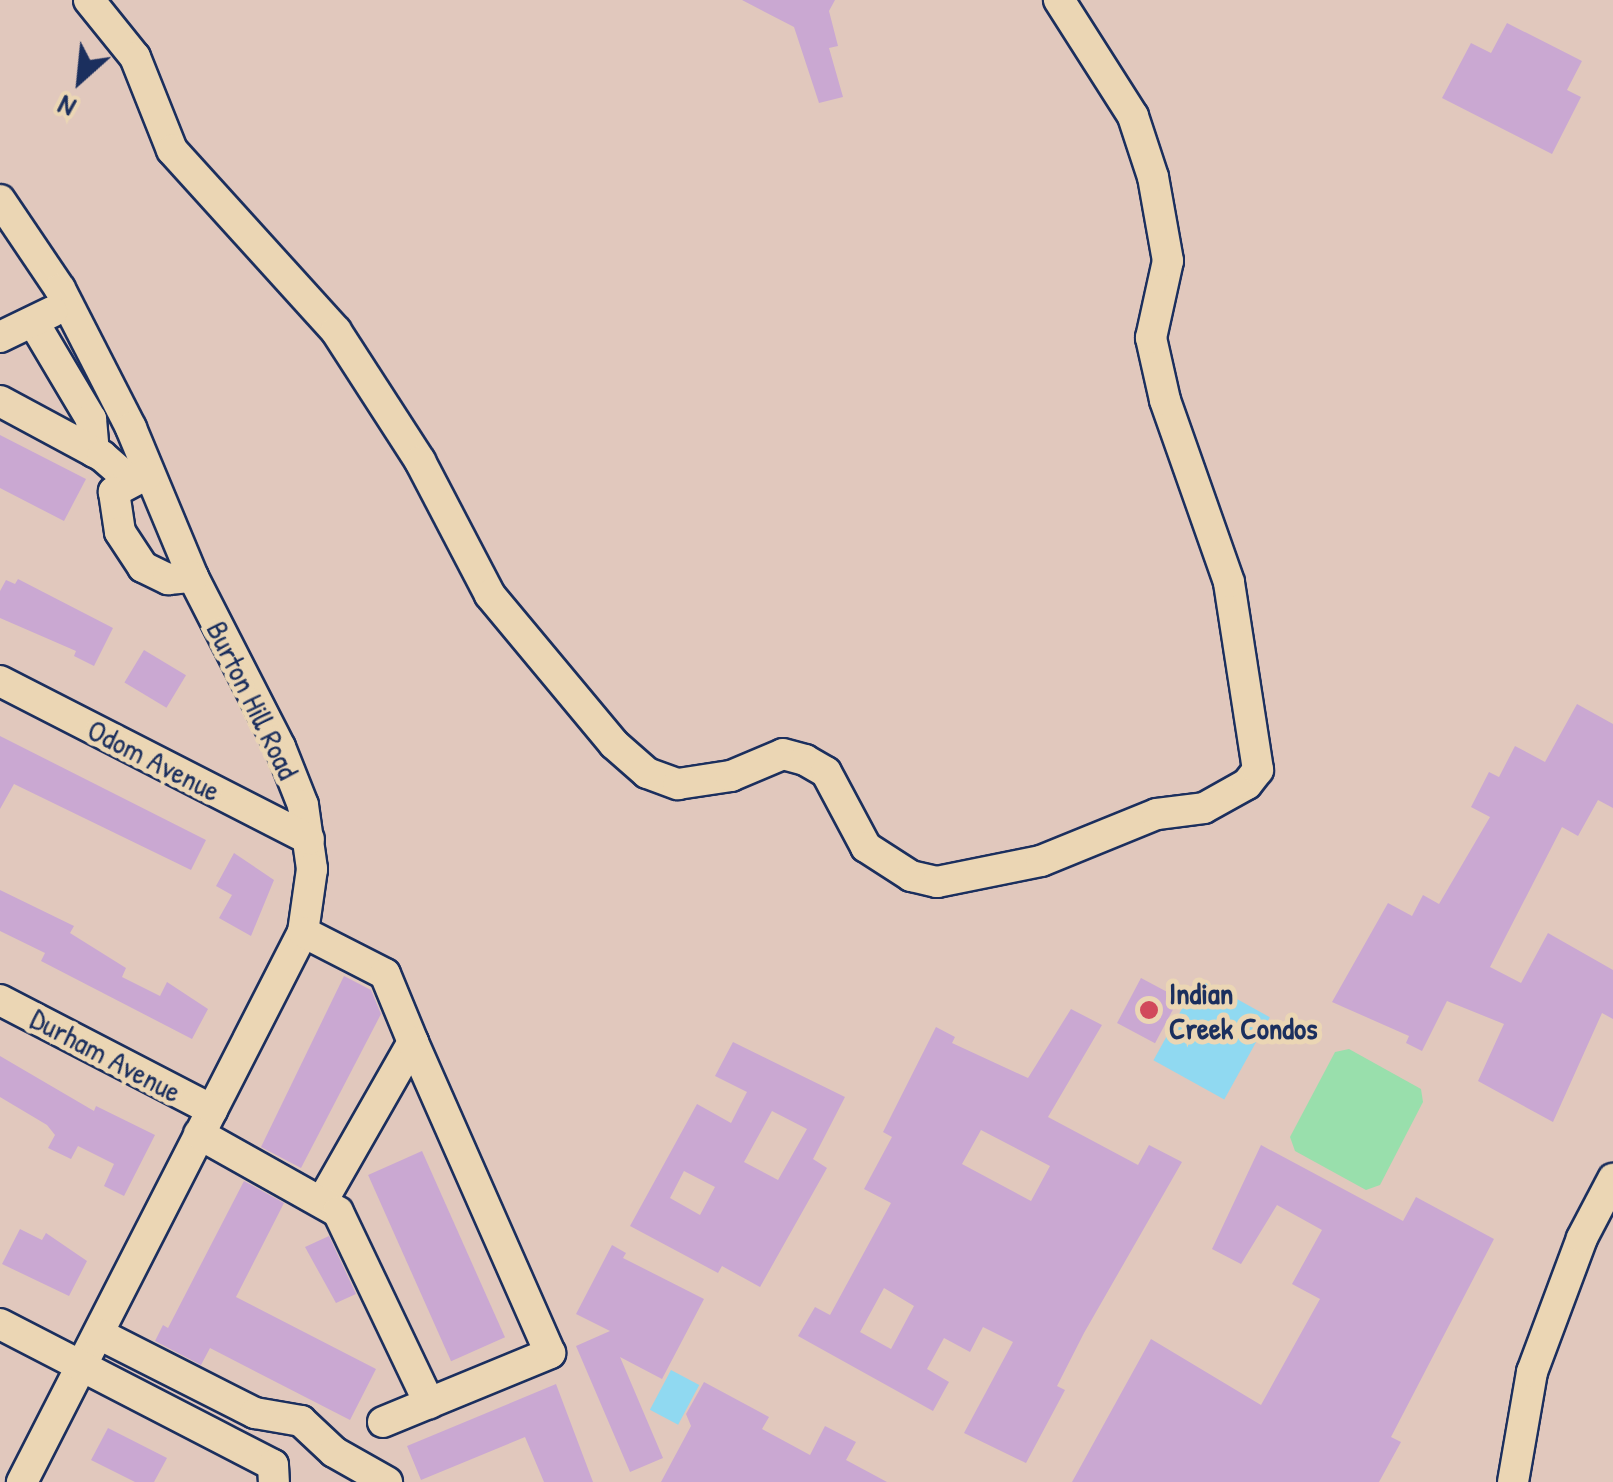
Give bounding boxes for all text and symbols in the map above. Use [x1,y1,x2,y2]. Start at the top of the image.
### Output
north arrow [30,30,130,130]
text: N [51,86,82,127]
street label: Burton Hill Road [199,615,307,785]
street label: Odom Avenue [82,711,226,809]
place label: Indian Creek Condos [1169,975,1318,1046]
marker: Indian Creek Condos [1138,999,1160,1021]
street label: Durham Avenue [24,1000,188,1110]

